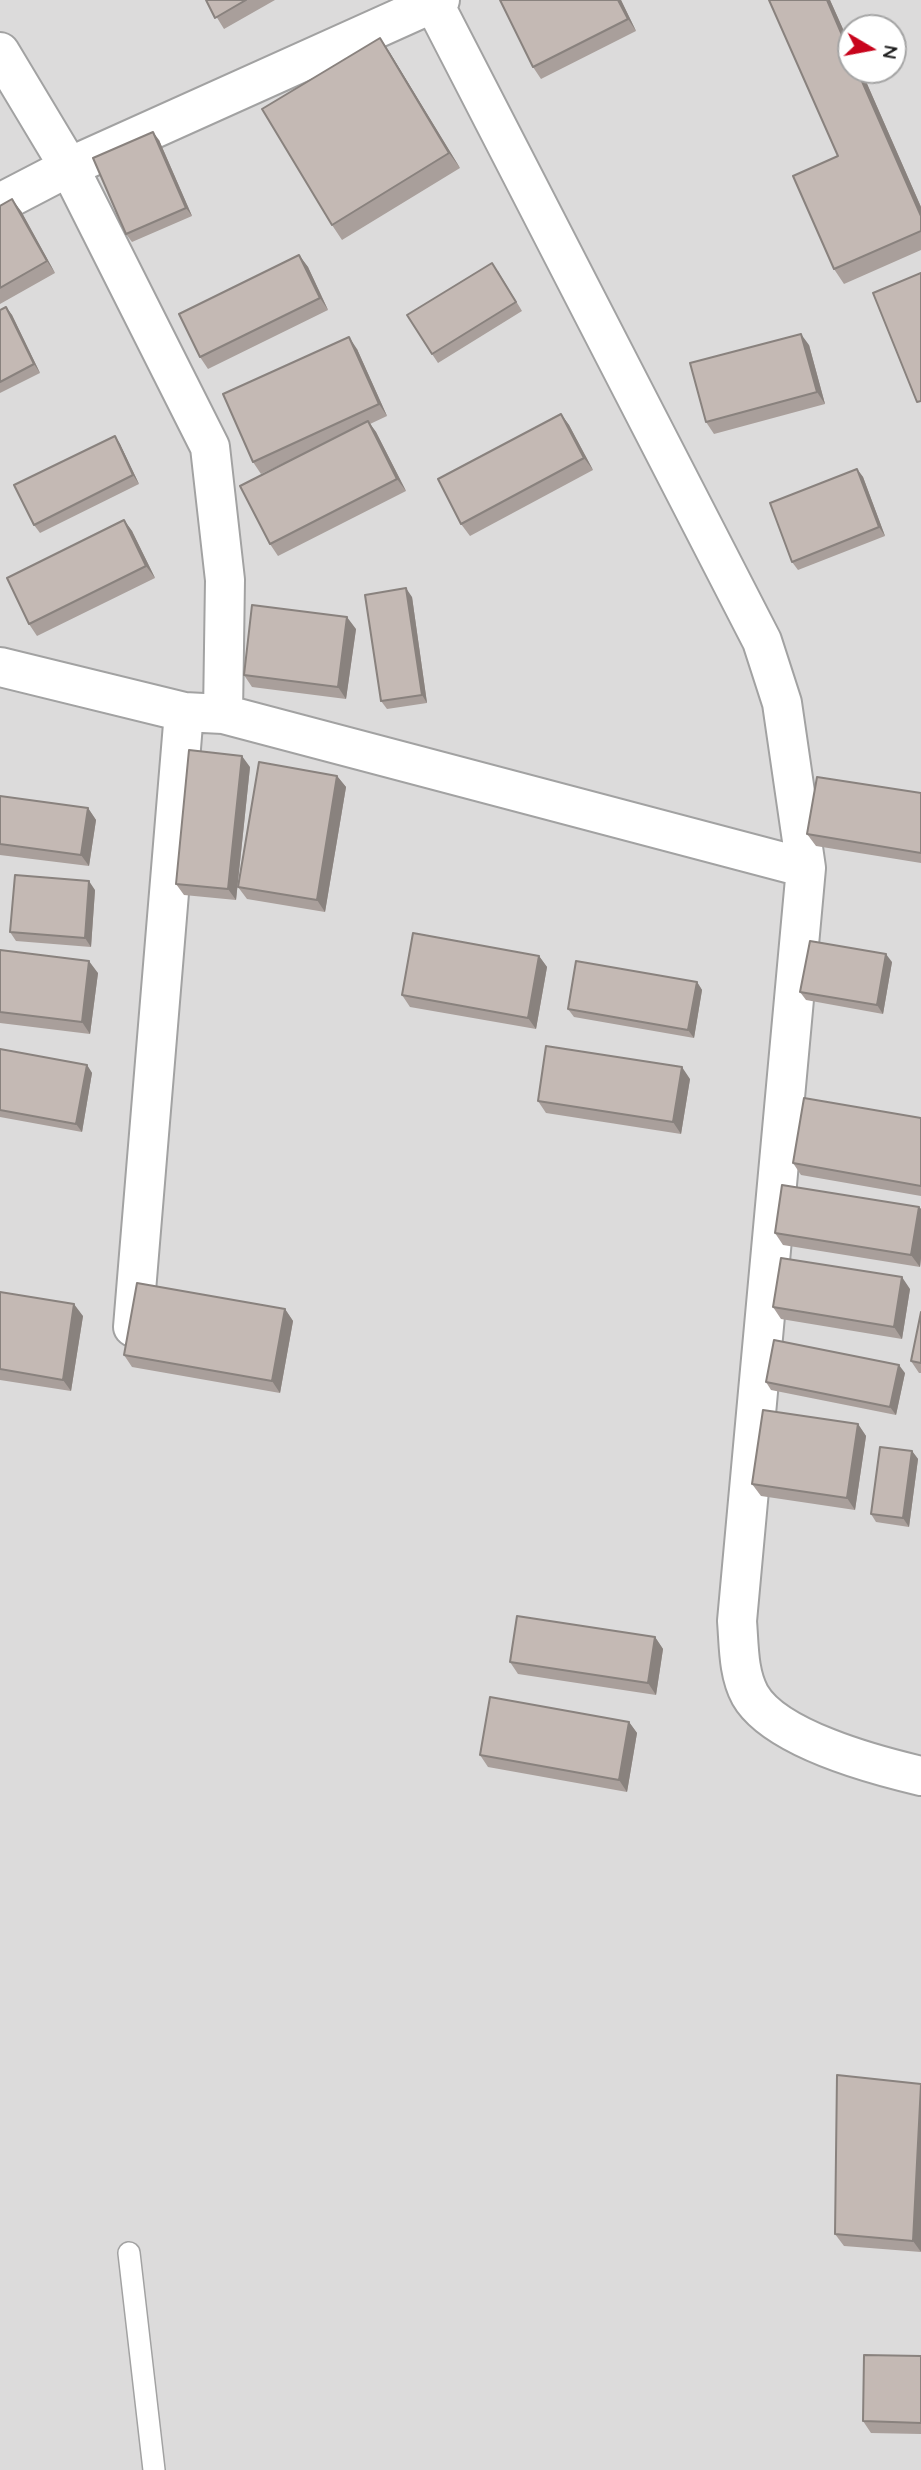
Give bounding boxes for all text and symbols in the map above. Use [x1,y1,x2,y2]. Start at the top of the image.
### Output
north arrow [837,14,907,84]
text: N [878,43,904,61]

